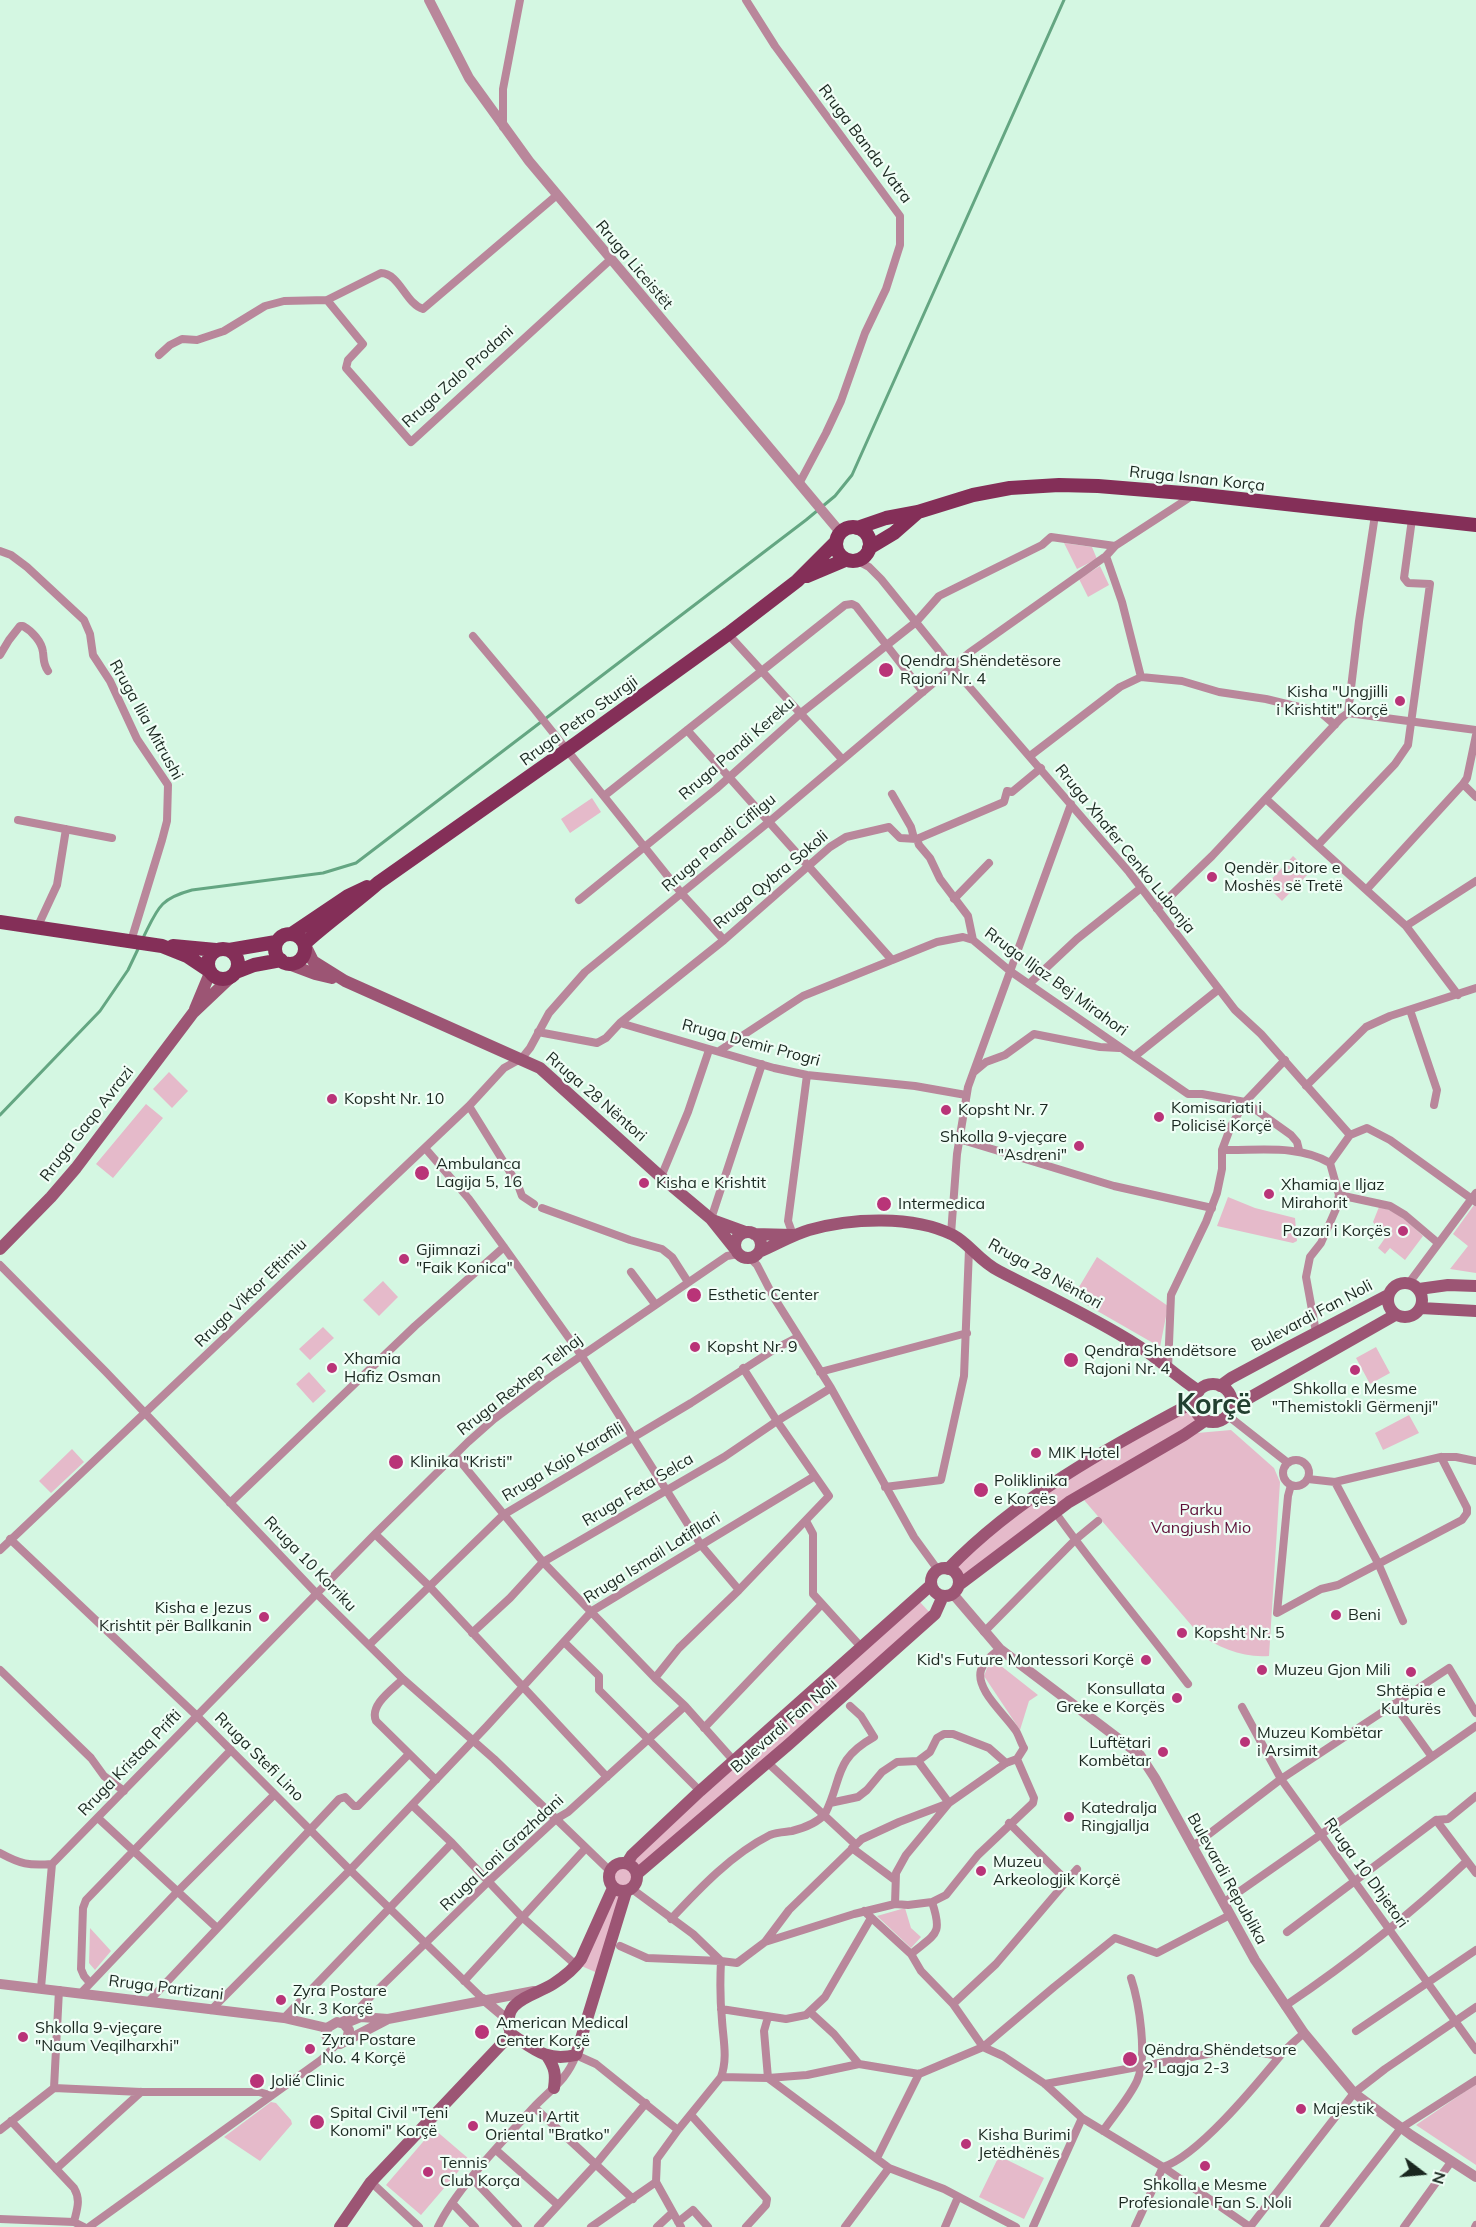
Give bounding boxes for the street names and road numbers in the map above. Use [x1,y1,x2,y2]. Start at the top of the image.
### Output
street label: Rruga Banda Vatra [814,81,916,207]
street label: Rruga Liceistët [591,217,677,313]
street label: Rruga Zalo Prodani [398,322,518,432]
street label: Rruga Isnan Korça [1128,462,1266,496]
street label: Rruga Ilia Mitrushi [105,657,187,783]
street label: Rruga Petro Sturgji [516,672,642,770]
street label: Rruga Pandi Kereku [675,694,799,804]
street label: Rruga Xhafer Cenko Lubonja [1051,761,1199,937]
street label: Rruga Pandi Cifligu [658,790,780,896]
street label: Rruga Qybra Sokoli [710,827,832,933]
street label: Rruga Iljaz Bej Mirahori [981,924,1131,1040]
street label: Rruga Demir Progri [680,1015,822,1071]
street label: Rruga 28 Nëntori [542,1048,650,1146]
street label: Rruga Gaqo Avrazi [36,1063,138,1185]
street label: Rruga Viktor Eftimiu [191,1235,311,1351]
street label: Rruga 28 Nëntori [985,1235,1105,1313]
street label: Bulevardi Fan Noli [1248,1276,1376,1356]
street label: Rruga Rexhep Telhaj [454,1330,586,1440]
street label: Rruga Kajo Karafili [499,1418,627,1506]
street label: Rruga Feta Selca [579,1449,697,1531]
street label: Rruga Ismail Latifllari [580,1508,724,1608]
street label: Rruga 10 Korriku [260,1512,360,1616]
street label: Bulevardi Fan Noli [727,1675,841,1777]
street label: Rruga Kristaq Prifti [74,1706,186,1820]
street label: Rruga Stefi Lino [210,1708,308,1806]
street label: Rruga Loni Grazhdani [436,1791,568,1915]
street label: Bulevardi Republika [1183,1810,1271,1948]
street label: Rruga 10 Dhjetori [1320,1814,1412,1932]
street label: Rruga Partizani [107,1971,225,2005]

